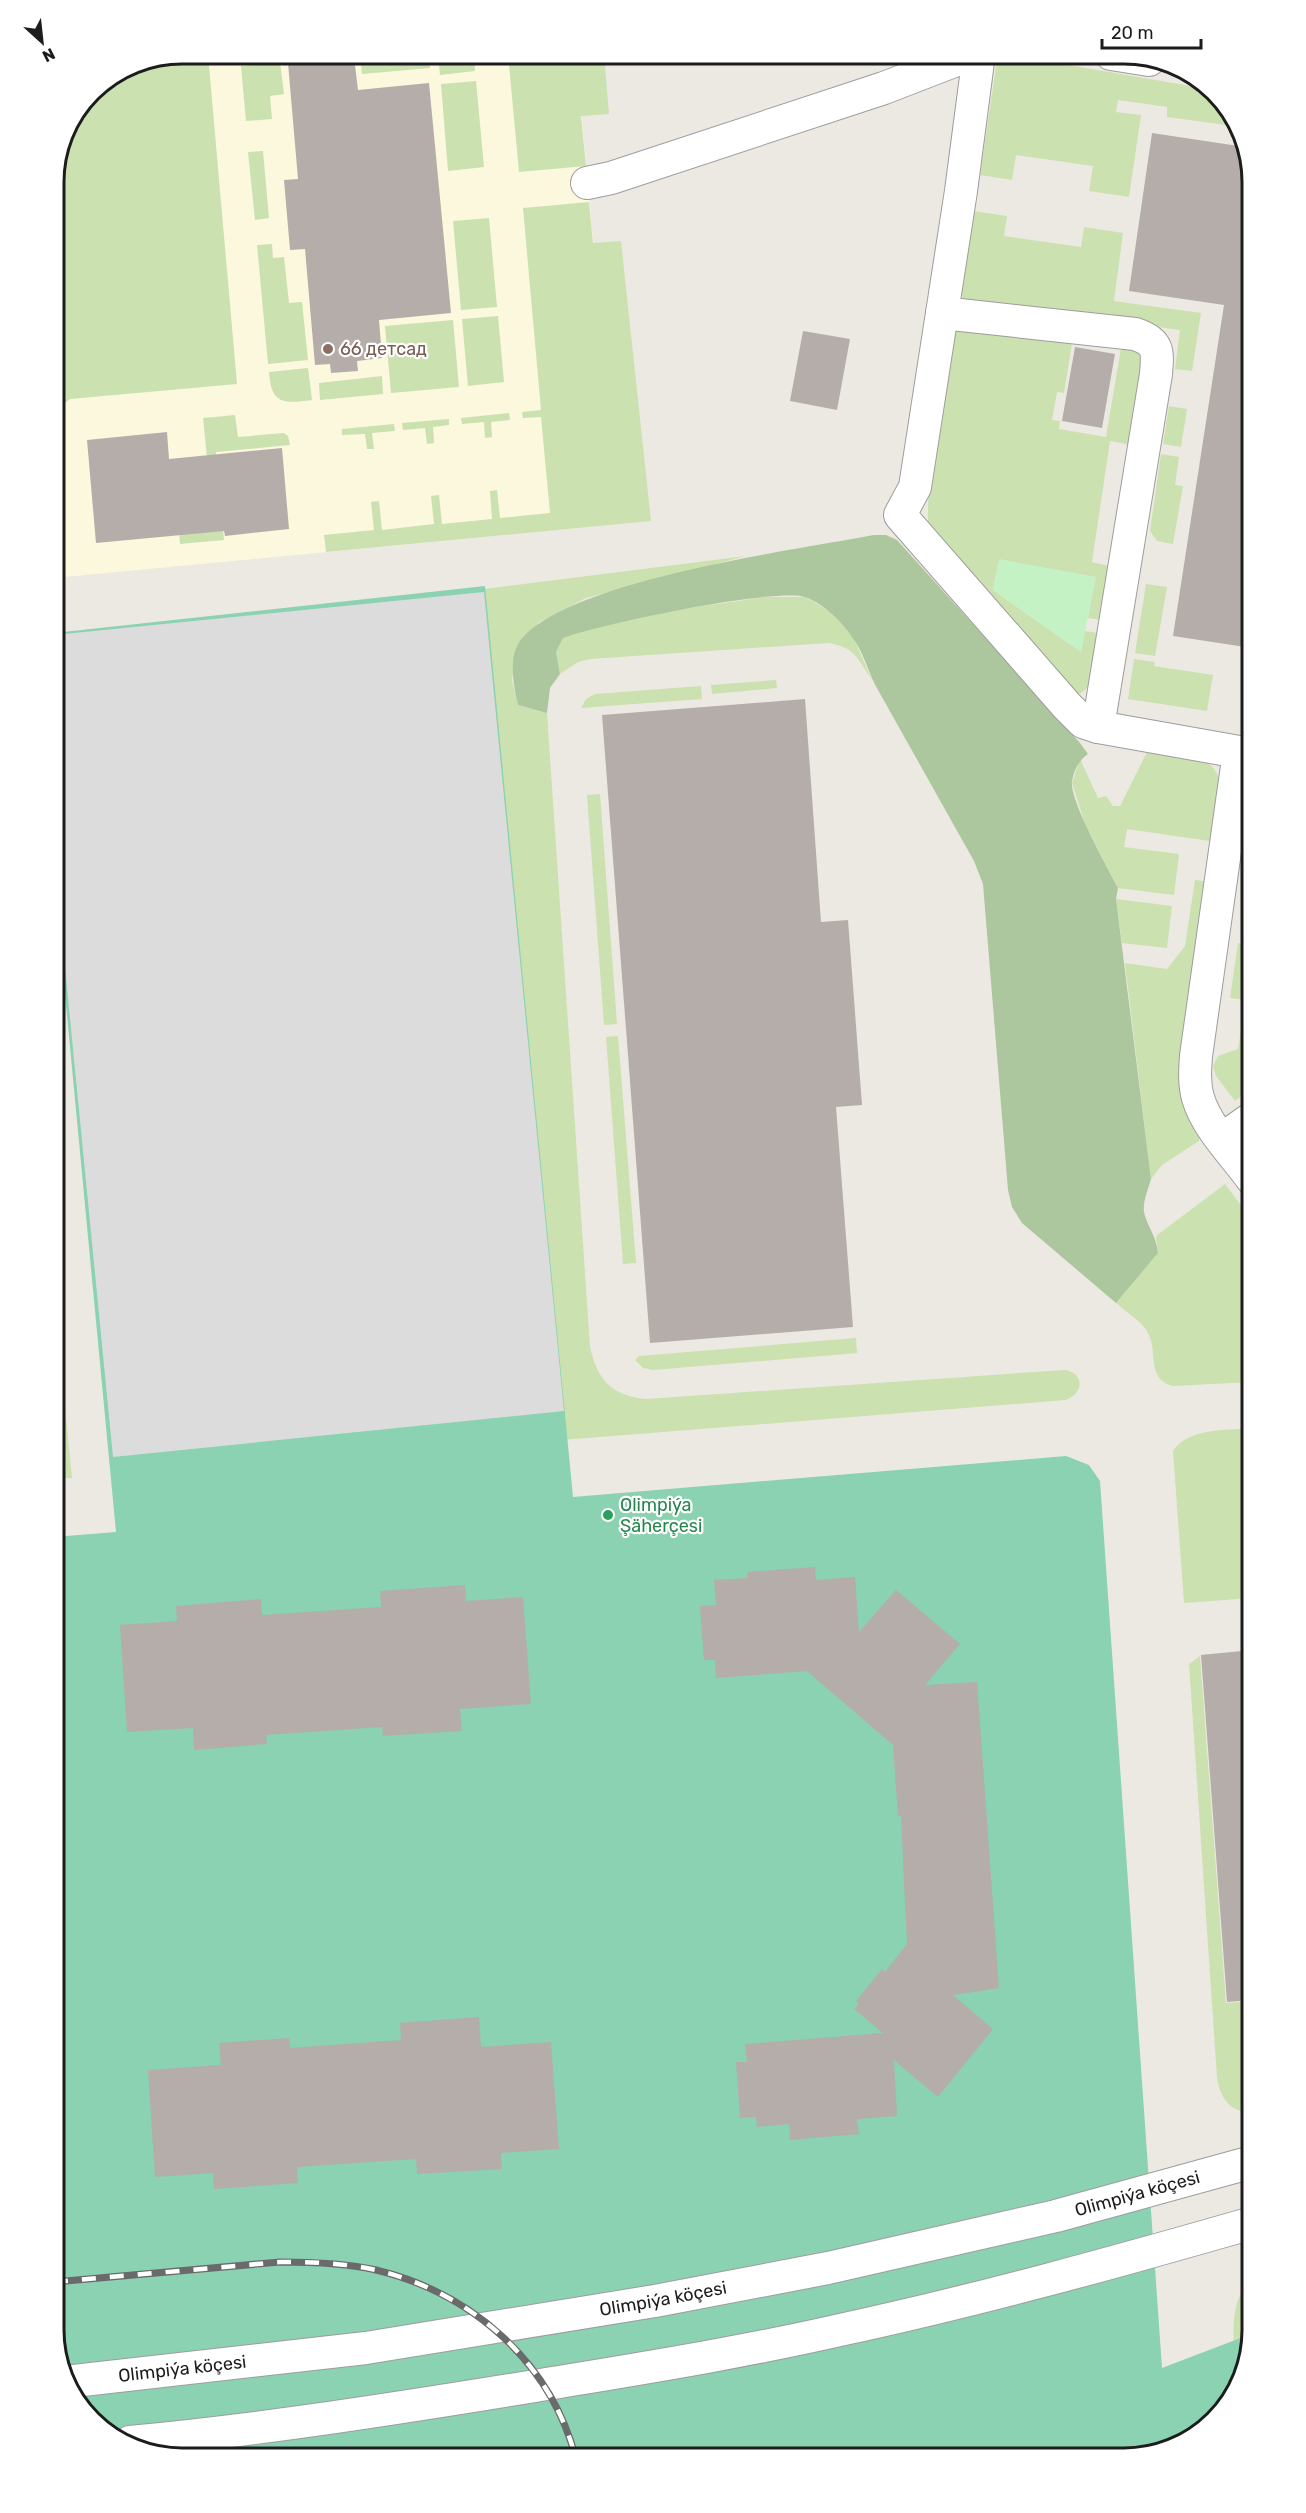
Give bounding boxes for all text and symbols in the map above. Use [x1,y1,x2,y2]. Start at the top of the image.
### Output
north arrow [12,12,72,72]
scale bar [1102,12,1201,50]
text: 20 m [1111,22,1153,44]
text: N [39,44,58,66]
place label: 66 детсад [340,338,427,360]
marker: 66 детсад [321,342,335,356]
place label: Olimpiýa Şäherçesi [620,1494,702,1537]
marker: Olimpiýa Şäherçesi [601,1508,615,1522]
street label: Olimpiýa köçesi [1072,2166,1202,2221]
street label: Olimpiýa köçesi [598,2277,728,2321]
street label: Olimpiýa köçesi [117,2351,247,2387]

